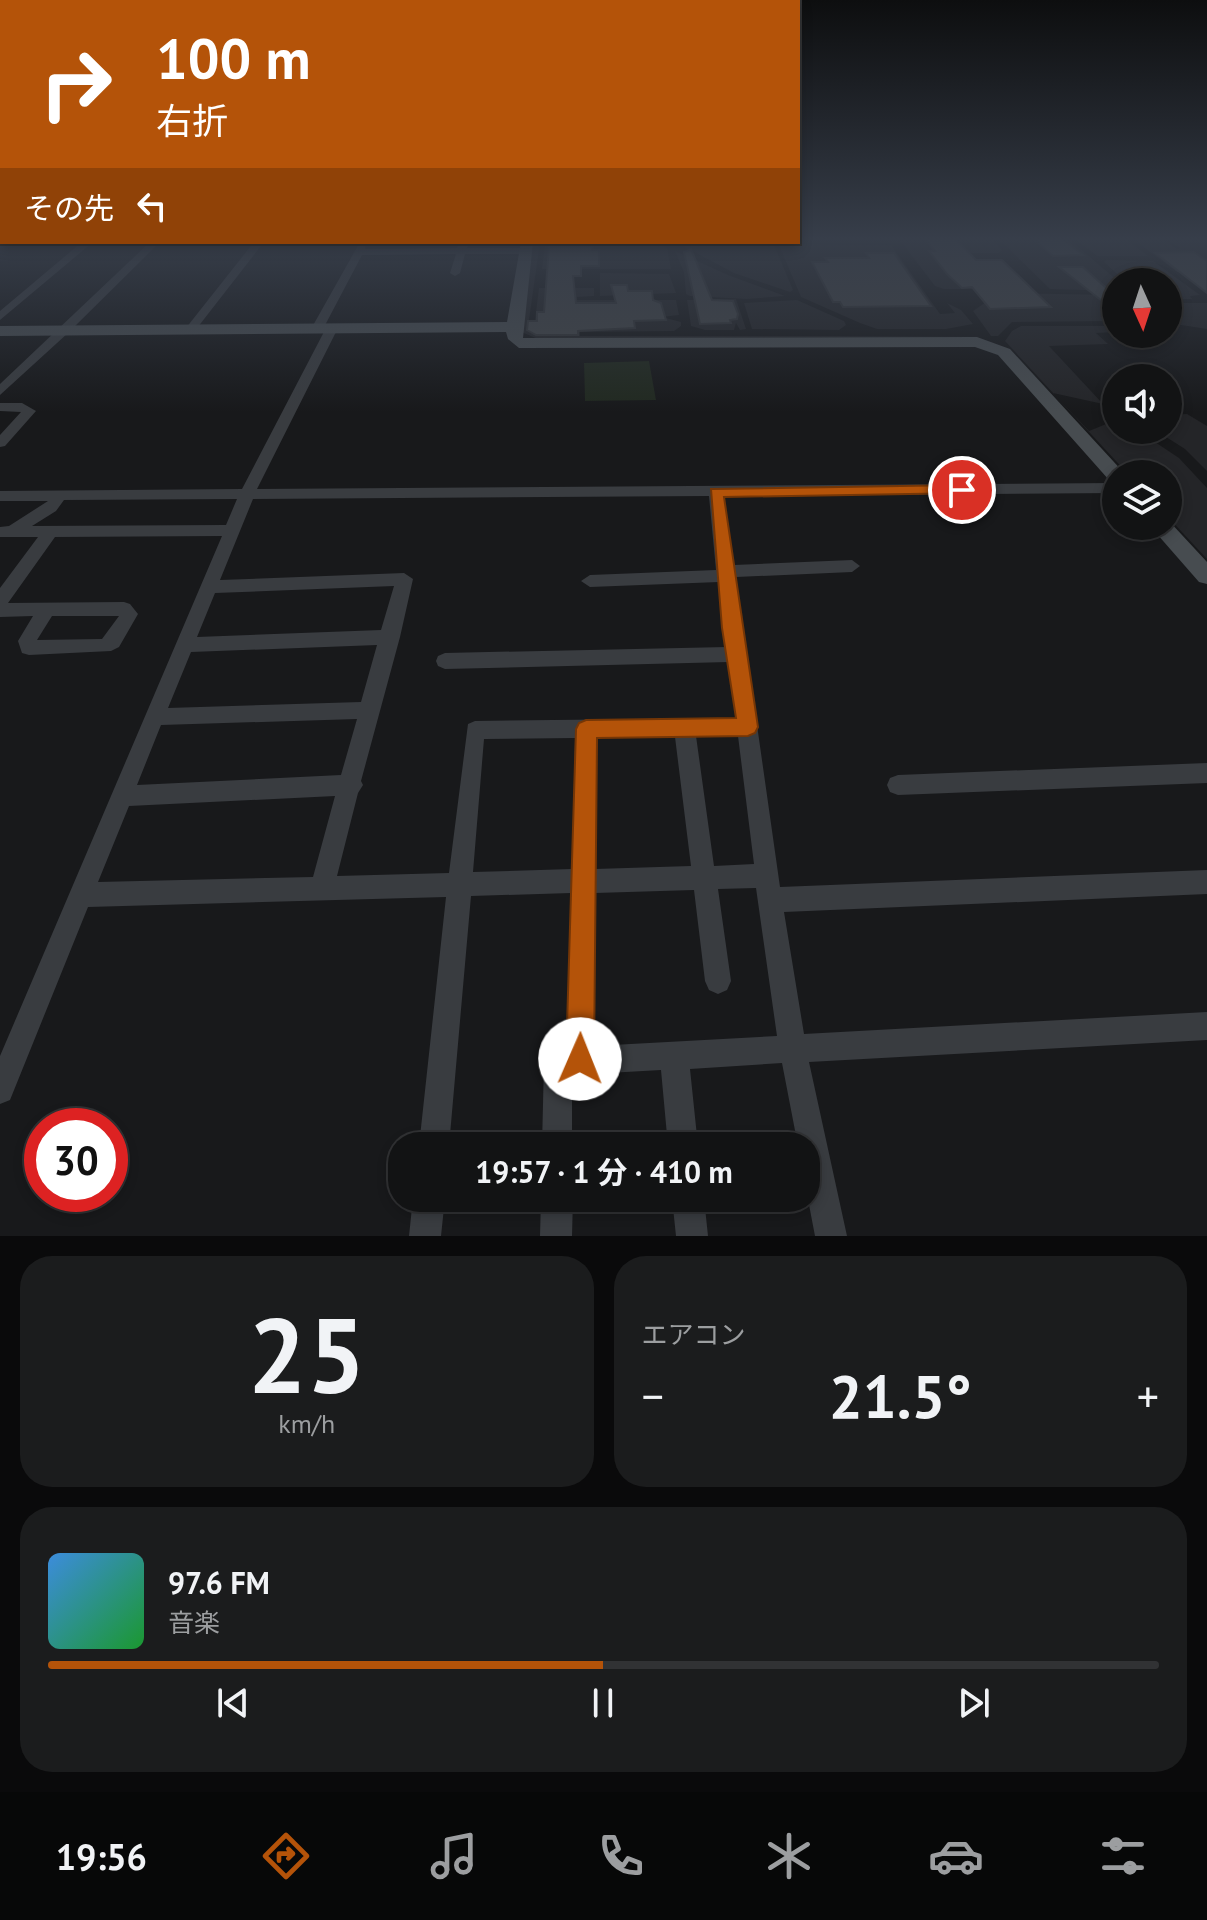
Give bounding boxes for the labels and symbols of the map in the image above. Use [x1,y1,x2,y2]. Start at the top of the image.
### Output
north arrow [1102,268,1182,348]
pin [928,456,996,524]
position arrow [538,1017,622,1101]
speed limit sign: 30 [24,1108,128,1212]

